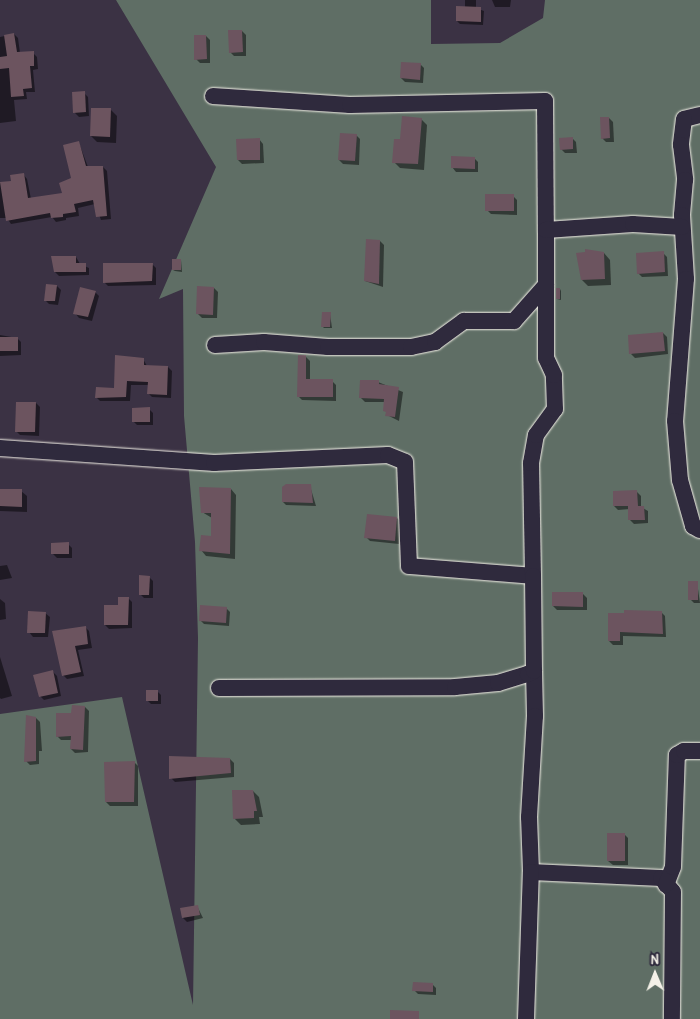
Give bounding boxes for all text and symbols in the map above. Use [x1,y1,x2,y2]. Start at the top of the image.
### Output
north arrow [630,949,680,999]
text: N [651,949,659,968]

